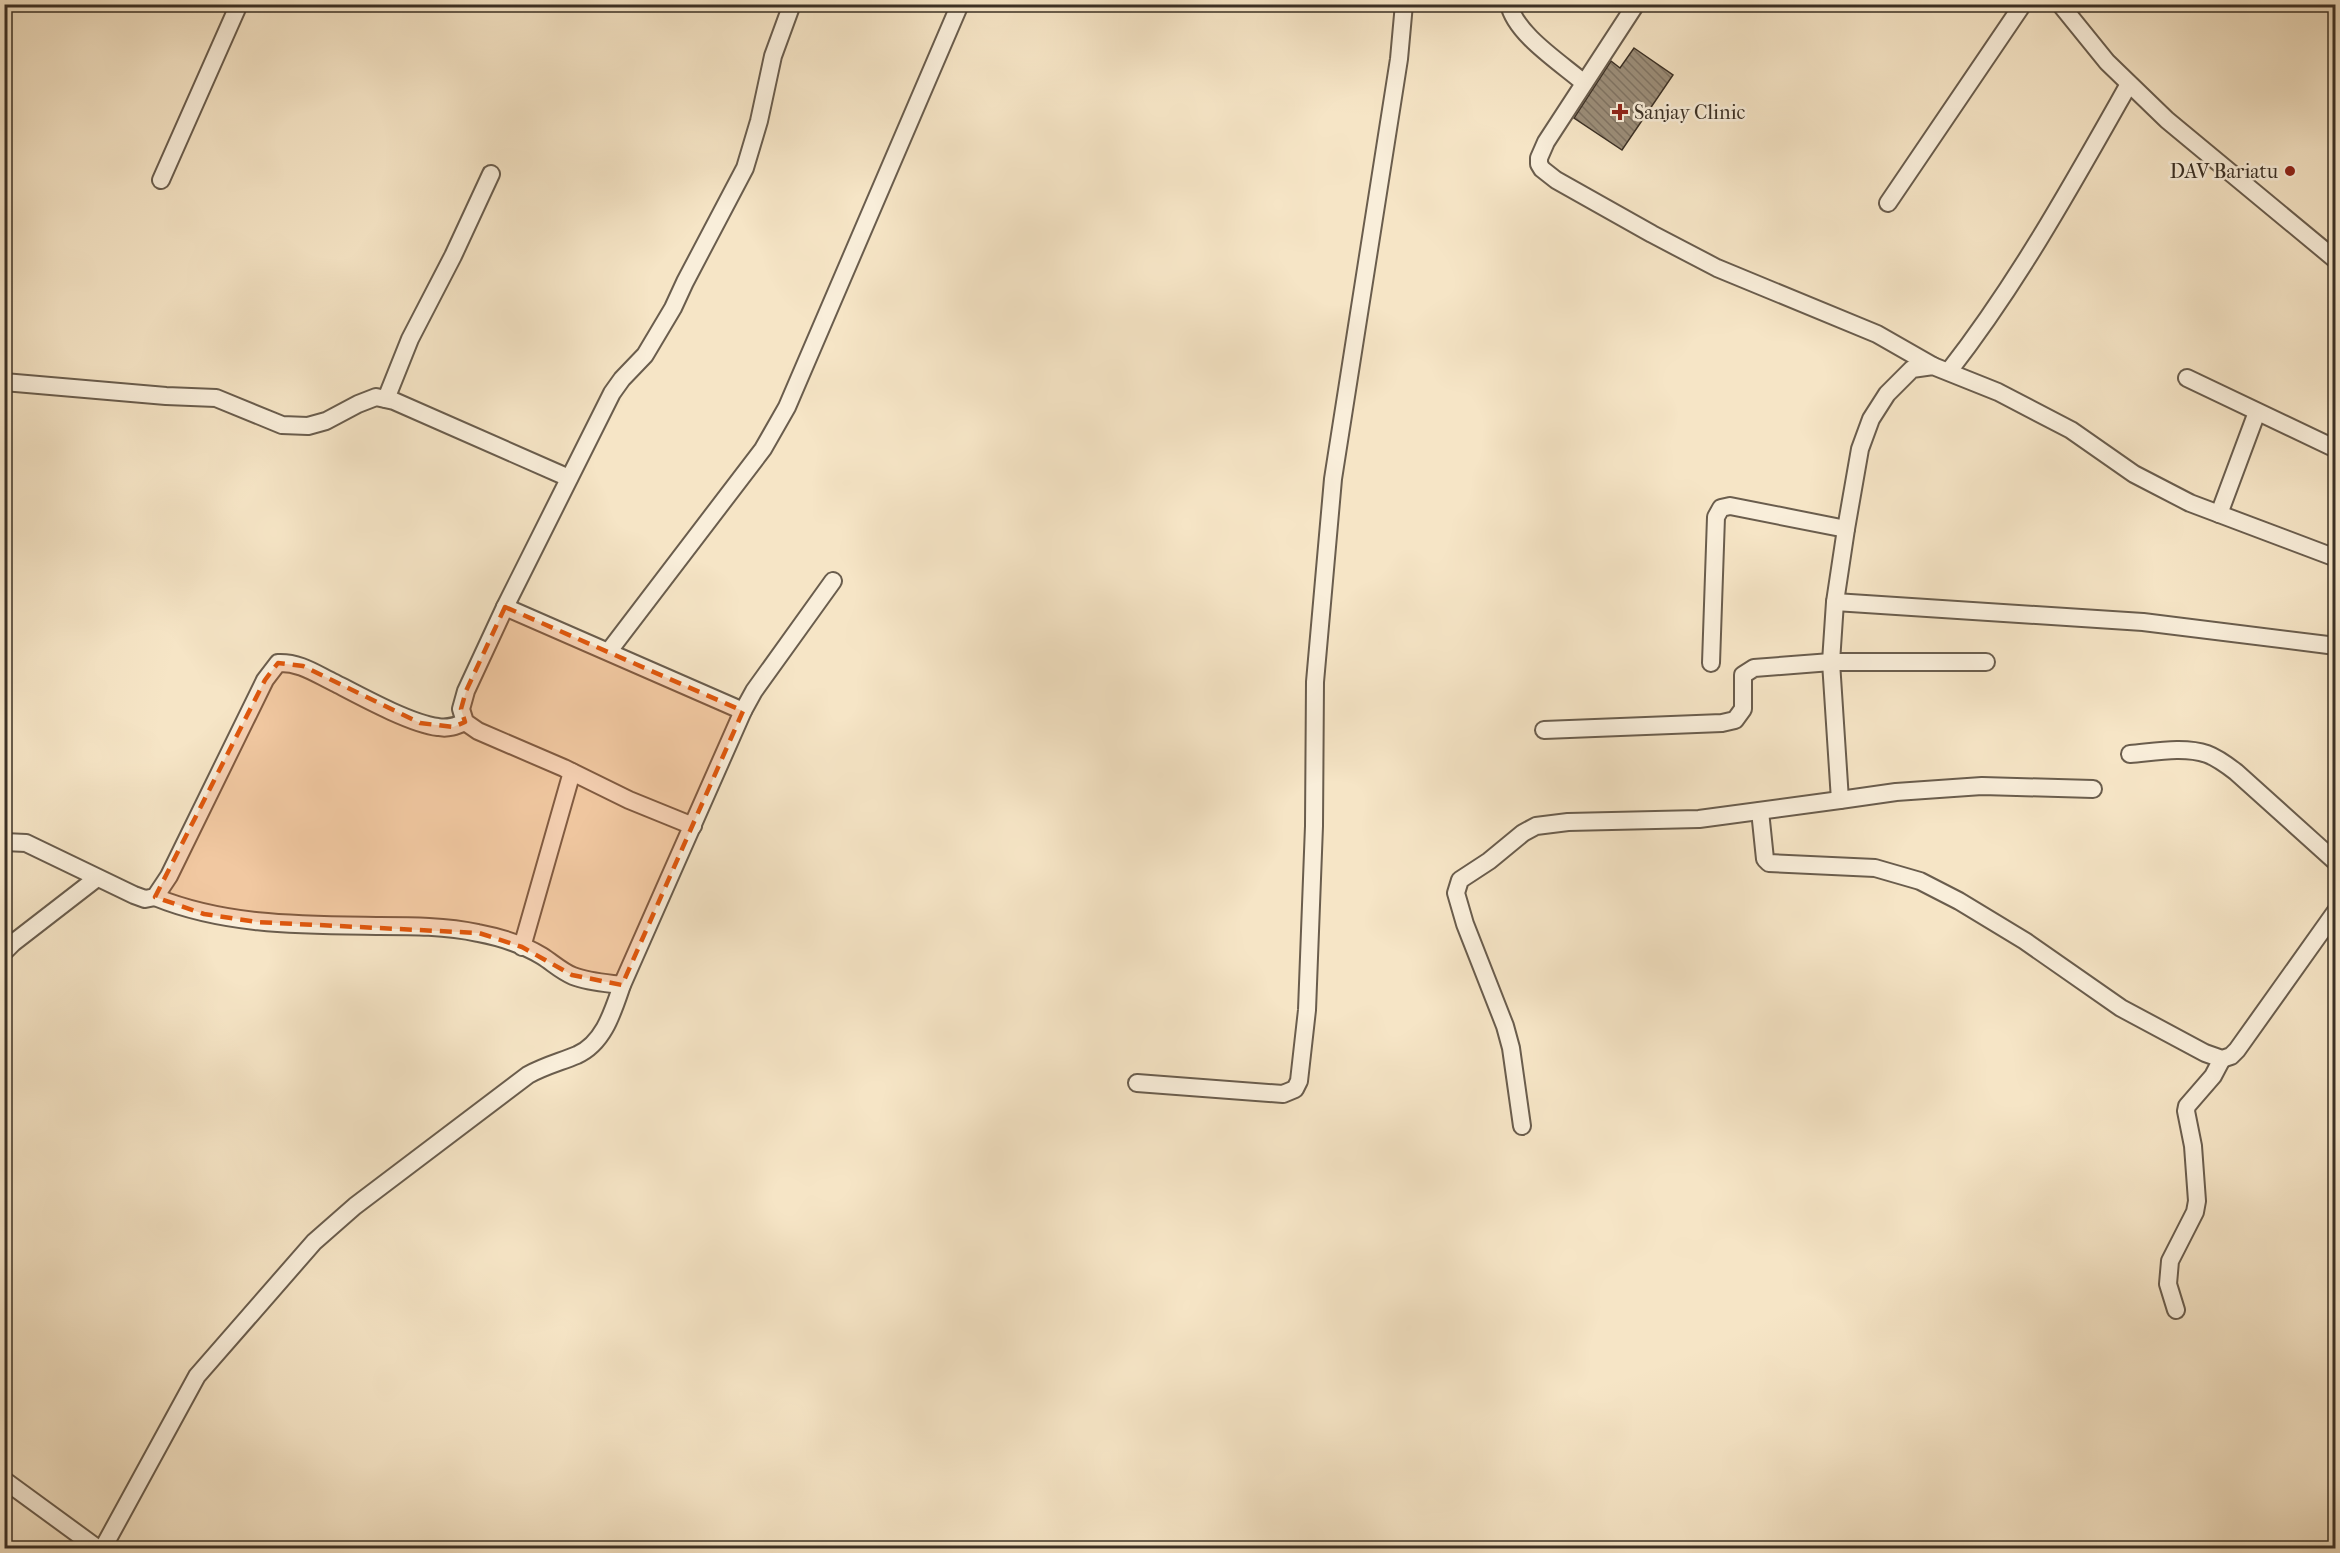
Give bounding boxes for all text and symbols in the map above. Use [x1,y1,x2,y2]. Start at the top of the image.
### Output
place label: Sanjay Clinic [1634,101,1745,124]
marker: Sanjay Clinic [1611,103,1629,121]
place label: DAV Bariatu [2170,160,2279,183]
marker: DAV Bariatu [2283,164,2297,178]

